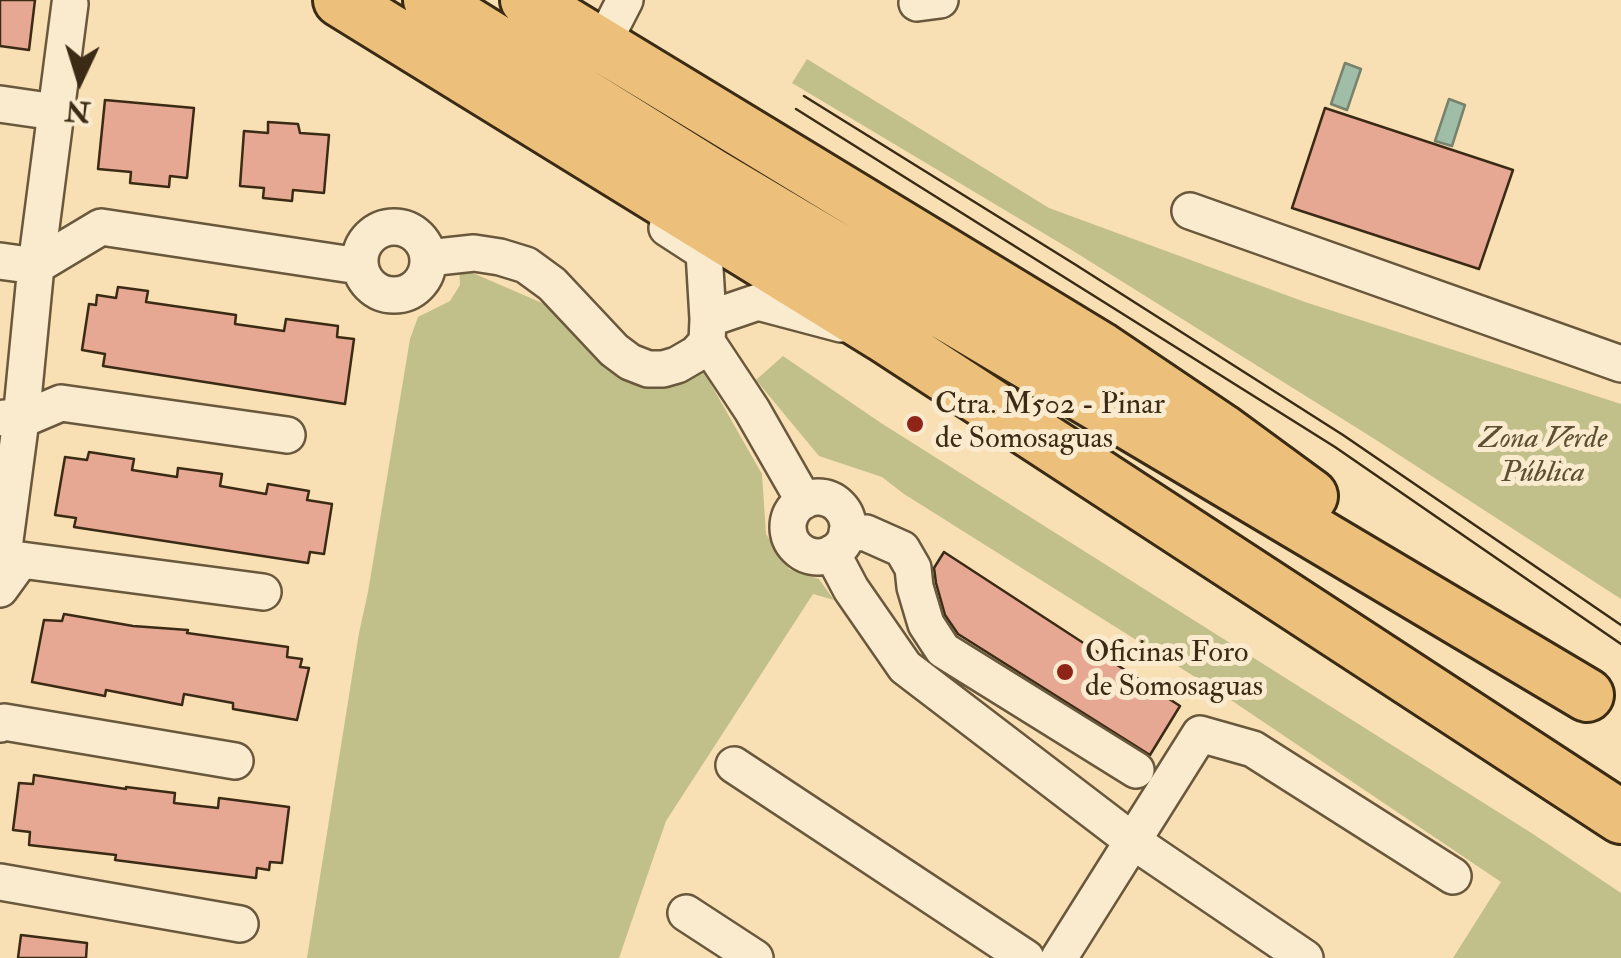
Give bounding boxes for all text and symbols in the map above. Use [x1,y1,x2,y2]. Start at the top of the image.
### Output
north arrow [30,30,130,130]
text: N [64,92,92,129]
place label: Ctra. M502 - Pinar de Somosaguas [935,389,1165,460]
marker: Ctra. M502 - Pinar de Somosaguas [904,413,926,435]
park label: Zona Verde Pública [1479,423,1607,494]
place label: Oficinas Foro de Somosaguas [1085,637,1263,708]
marker: Oficinas Foro de Somosaguas [1054,661,1076,683]

